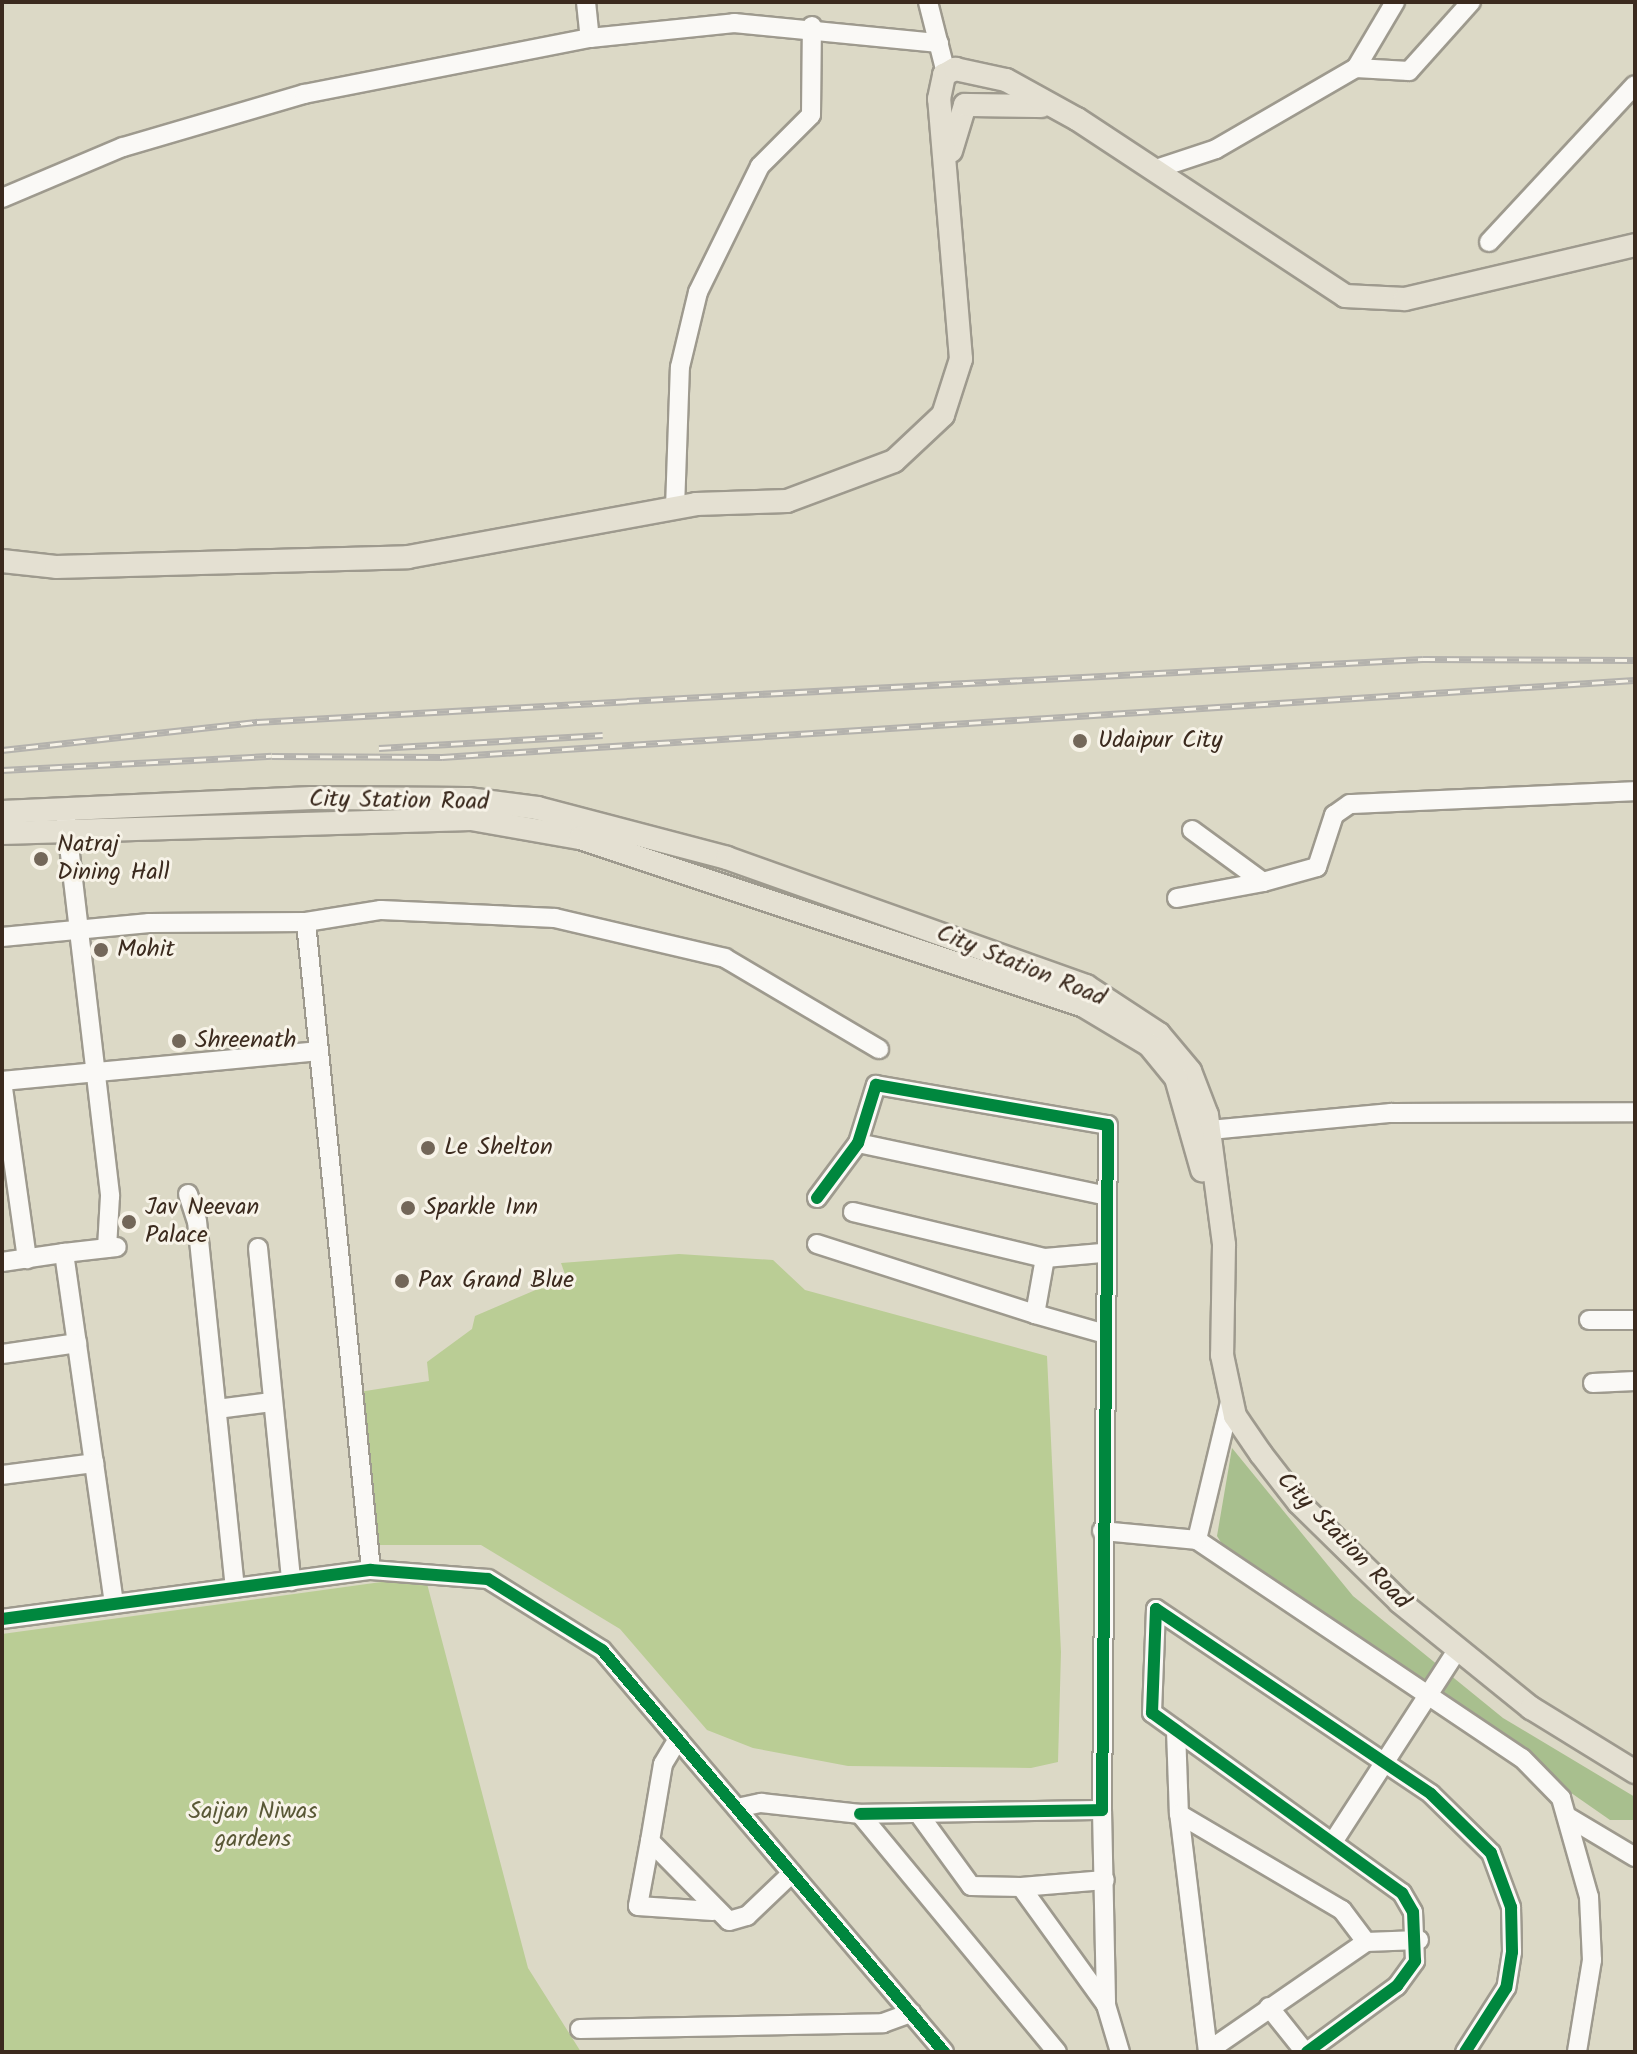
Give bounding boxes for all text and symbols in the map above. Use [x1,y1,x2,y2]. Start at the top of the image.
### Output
place label: Udaipur City [1098,727,1223,755]
marker: Udaipur City [1069,730,1091,752]
street label: City Station Road [309,785,489,817]
place label: Natraj Dining Hall [57,831,170,887]
marker: Natraj Dining Hall [32,850,50,868]
street label: City Station Road [932,919,1110,1013]
place label: Mohit [117,936,175,964]
marker: Mohit [92,941,110,959]
place label: Shreenath [195,1027,296,1055]
marker: Shreenath [170,1032,188,1050]
place label: Le Shelton [444,1134,553,1162]
marker: Le Shelton [419,1139,437,1157]
place label: Jav Neevan Palace [145,1194,259,1250]
place label: Sparkle Inn [424,1194,538,1222]
marker: Sparkle Inn [399,1199,417,1217]
marker: Jav Neevan Palace [120,1213,138,1231]
place label: Pax Grand Blue [418,1267,574,1295]
marker: Pax Grand Blue [393,1272,411,1290]
street label: City Station Road [1270,1466,1416,1616]
park label: Saijan Niwas gardens [188,1798,318,1854]

